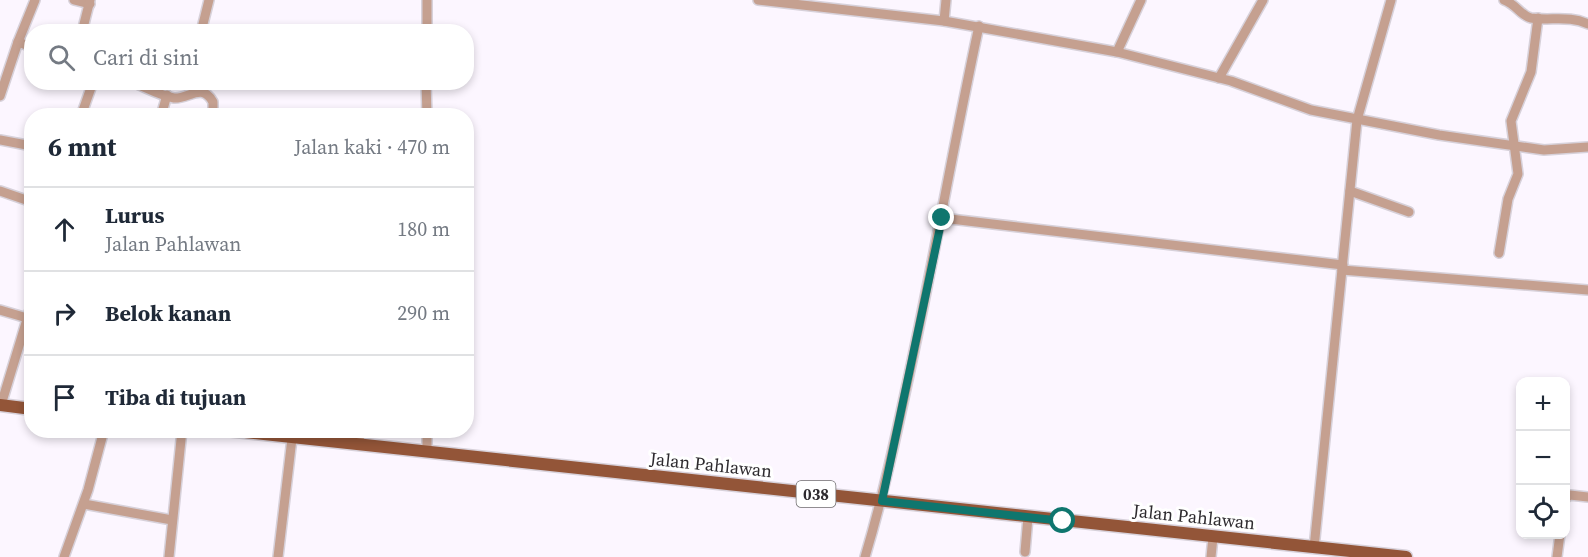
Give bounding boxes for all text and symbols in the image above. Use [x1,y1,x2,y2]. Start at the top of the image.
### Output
search box [24,24,474,90]
icon: search [45,41,78,74]
text: Cari di sini [93,42,199,72]
text: 6 mnt [48,129,116,165]
text: Jalan kaki · 470 m [294,133,450,161]
text: Lurus [105,200,164,230]
route end [928,204,954,230]
icon: ahead [48,213,81,246]
text: 180 m [397,215,450,243]
text: Jalan Pahlawan [105,230,241,258]
icon: right [48,297,81,330]
text: Belok kanan [105,298,231,328]
text: 290 m [397,299,450,327]
map controls [1516,377,1570,539]
button: + [1516,377,1570,431]
icon: arrive [48,381,81,414]
text: Tiba di tujuan [105,382,246,412]
button: − [1516,431,1570,485]
street label: Jalan Pahlawan [648,446,774,483]
road number: 038 [796,481,836,507]
button: locate [1516,485,1570,539]
street label: Jalan Pahlawan [1131,498,1257,535]
route start [1049,507,1075,533]

